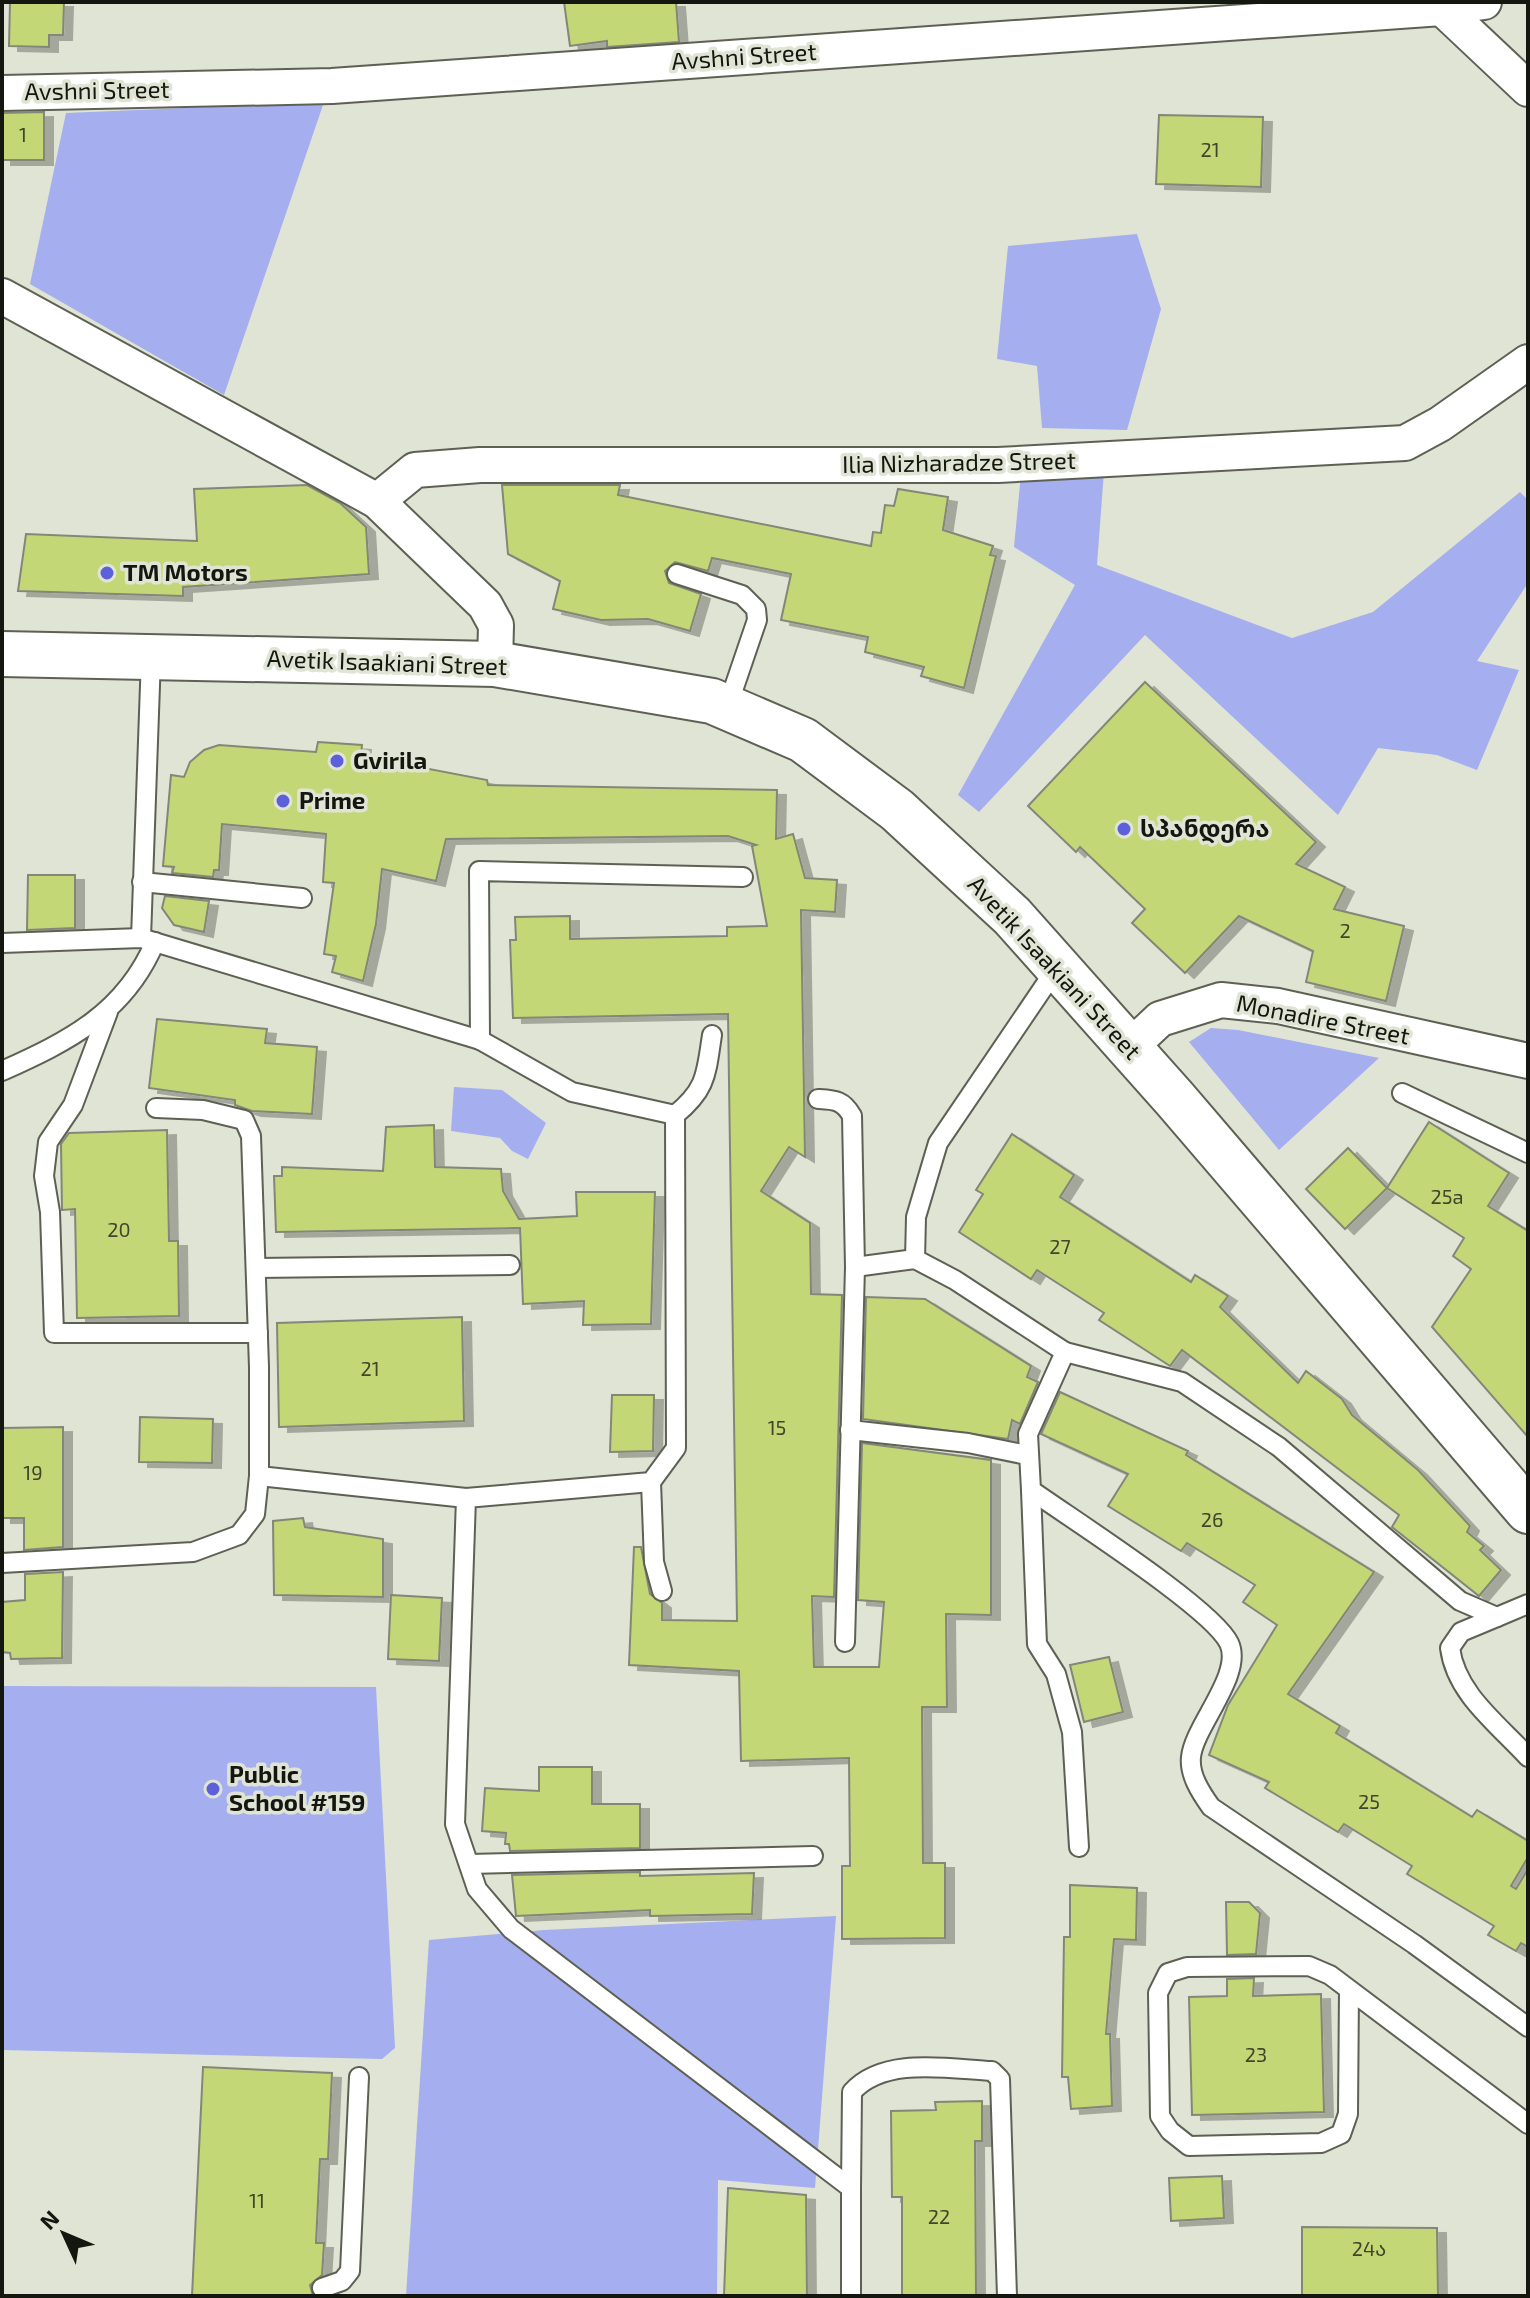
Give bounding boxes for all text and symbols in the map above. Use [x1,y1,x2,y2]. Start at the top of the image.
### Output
street label: Avshni Street [670,36,817,75]
street label: Avshni Street [24,74,170,105]
house number: 1 [19,122,27,146]
house number: 21 [1200,137,1220,161]
street label: Ilia Nizharadze Street [842,445,1076,478]
place label: TM Motors [123,557,248,586]
marker: TM Motors [98,564,116,582]
street label: Avetik Isaakiani Street [266,643,508,680]
place label: Gvirila [353,745,427,774]
marker: Gvirila [328,752,346,770]
place label: Prime [299,785,365,814]
marker: Prime [274,792,292,810]
place label: სპანდერა [1140,813,1269,844]
marker: სპანდერა [1115,820,1133,838]
street label: Avetik Isaakiani Street [962,869,1148,1065]
house number: 2 [1339,918,1351,942]
street label: Monadire Street [1234,988,1412,1050]
house number: 25a [1431,1184,1463,1208]
house number: 20 [107,1217,131,1241]
house number: 27 [1049,1234,1071,1258]
house number: 21 [360,1356,380,1380]
house number: 15 [768,1415,786,1439]
house number: 19 [23,1460,43,1484]
house number: 26 [1201,1507,1223,1531]
place label: Public School #159 [229,1759,365,1816]
marker: Public School #159 [204,1780,222,1798]
house number: 25 [1358,1789,1380,1813]
house number: 23 [1245,2042,1267,2066]
house number: 11 [249,2188,265,2212]
north arrow [24,2194,104,2274]
house number: 22 [928,2204,950,2228]
text: N [34,2205,64,2234]
house number: 24ა [1352,2236,1386,2260]

